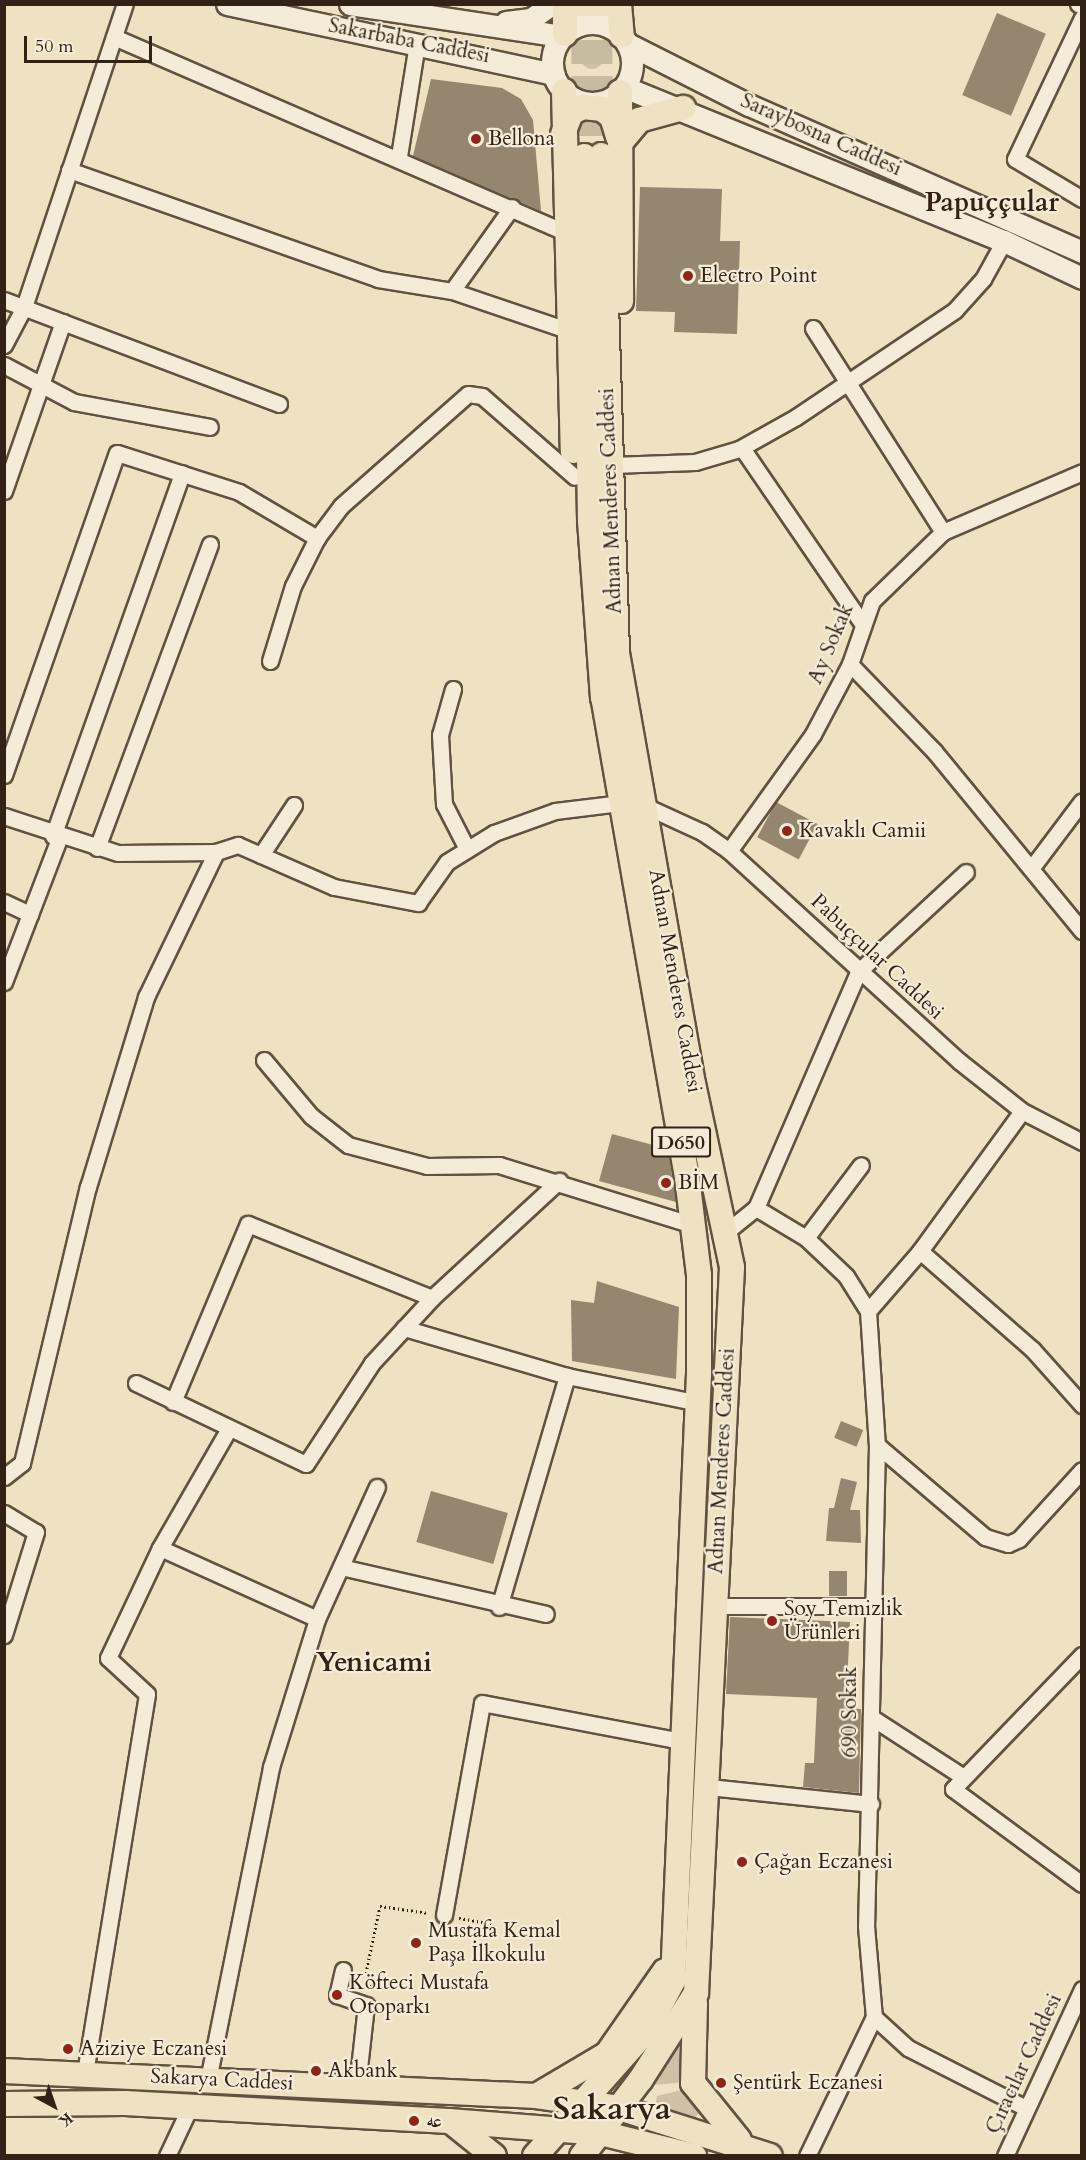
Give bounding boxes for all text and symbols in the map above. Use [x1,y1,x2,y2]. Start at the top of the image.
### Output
street label: Sakarbaba Caddesi [326,13,492,69]
scale bar [27,24,154,62]
text: 50 m [35,34,74,59]
street label: Saraybosna Caddesi [737,88,905,182]
place label: Bellona [488,126,555,152]
marker: Bellona [469,132,483,146]
district label: Papuççular [925,187,1059,219]
place label: Electro Point [700,263,817,289]
marker: Electro Point [681,269,695,283]
street label: Adnan Menderes Caddesi [594,387,628,615]
street label: Ay Sokak [803,600,859,688]
place label: Kavaklı Camii [799,818,926,844]
marker: Kavaklı Camii [780,824,794,838]
street label: Adnan Menderes Caddesi [643,867,707,1095]
street label: Pabuççular Caddesi [805,889,949,1025]
road number: D650 [651,1125,711,1159]
place label: BİM [678,1170,719,1196]
marker: BİM [659,1176,673,1190]
street label: Adnan Menderes Caddesi [703,1347,741,1575]
place label: Soy Temizlik Ürünleri [784,1596,903,1646]
marker: Soy Temizlik Ürünleri [765,1614,779,1628]
district label: Yenicami [316,1647,432,1679]
street label: 690 Sokak [837,1666,863,1758]
place label: Çağan Eczanesi [754,1849,893,1875]
marker: Çağan Eczanesi [735,1855,749,1869]
place label: Mustafa Kemal Paşa İlkokulu [428,1918,560,1968]
marker: Mustafa Kemal Paşa İlkokulu [409,1936,423,1950]
place label: Köfteci Mustafa Otoparkı [349,1970,489,2020]
marker: Köfteci Mustafa Otoparkı [330,1988,344,2002]
street label: Çıracılar Caddesi [980,1990,1068,2138]
place label: Aziziye Eczanesi [80,2036,227,2062]
marker: Aziziye Eczanesi [61,2042,75,2056]
place label: Akbank [328,2058,398,2084]
street label: Sakarya Caddesi [150,2064,294,2096]
marker: Akbank [309,2064,323,2078]
place label: Şentürk Eczanesi [733,2070,883,2096]
north arrow [24,2076,84,2136]
marker: Şentürk Eczanesi [714,2076,728,2090]
district label: Sakarya [553,2089,671,2129]
text: K [54,2107,78,2132]
place label: عه [426,2108,442,2134]
marker: عه [407,2114,421,2128]

